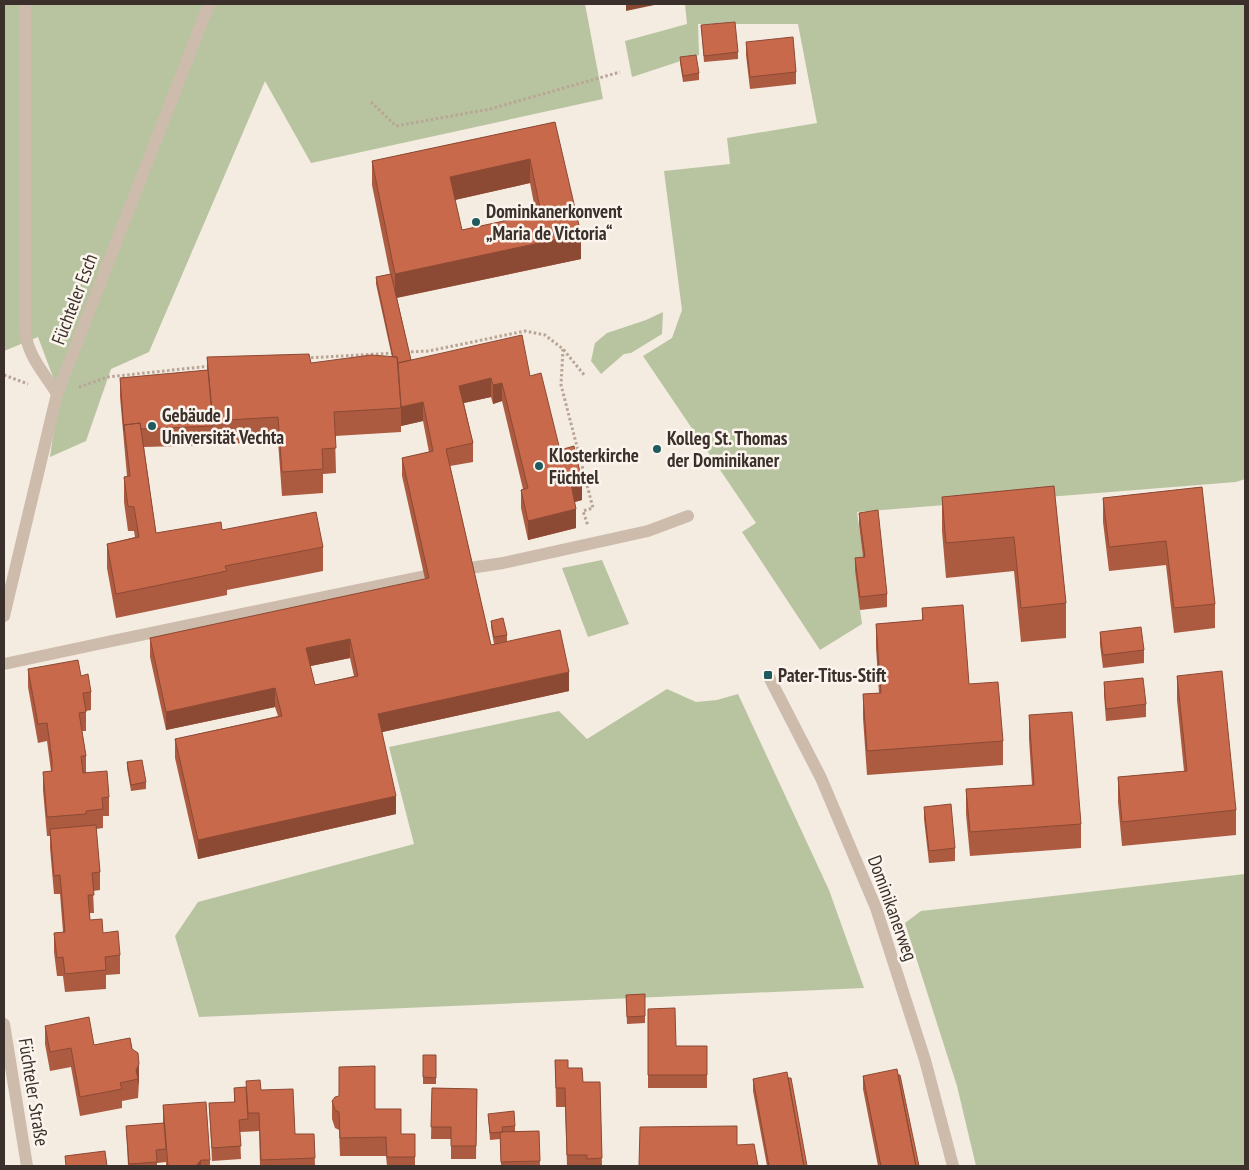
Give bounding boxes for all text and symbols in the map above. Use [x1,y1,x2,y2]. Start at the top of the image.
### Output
place label: Dominkanerkonvent „Maria de Victoria“ [486,199,623,245]
marker: Dominkanerkonvent „Maria de Victoria“ [470,216,482,228]
street label: Füchteler Esch [46,250,102,348]
place label: Gebäude J Universität Vechta [162,403,284,449]
marker: Gebäude J Universität Vechta [146,420,158,432]
place label: Kolleg St. Thomas der Dominikaner [667,426,788,472]
place label: Klosterkirche Füchtel [549,443,639,489]
marker: Kolleg St. Thomas der Dominikaner [651,443,663,455]
marker: Klosterkirche Füchtel [533,460,545,472]
place label: Pater-Titus-Stift [778,663,887,687]
marker: Pater-Titus-Stift [762,669,774,681]
street label: Dominikanerweg [863,852,923,964]
street label: Füchteler Straße [14,1036,54,1148]

